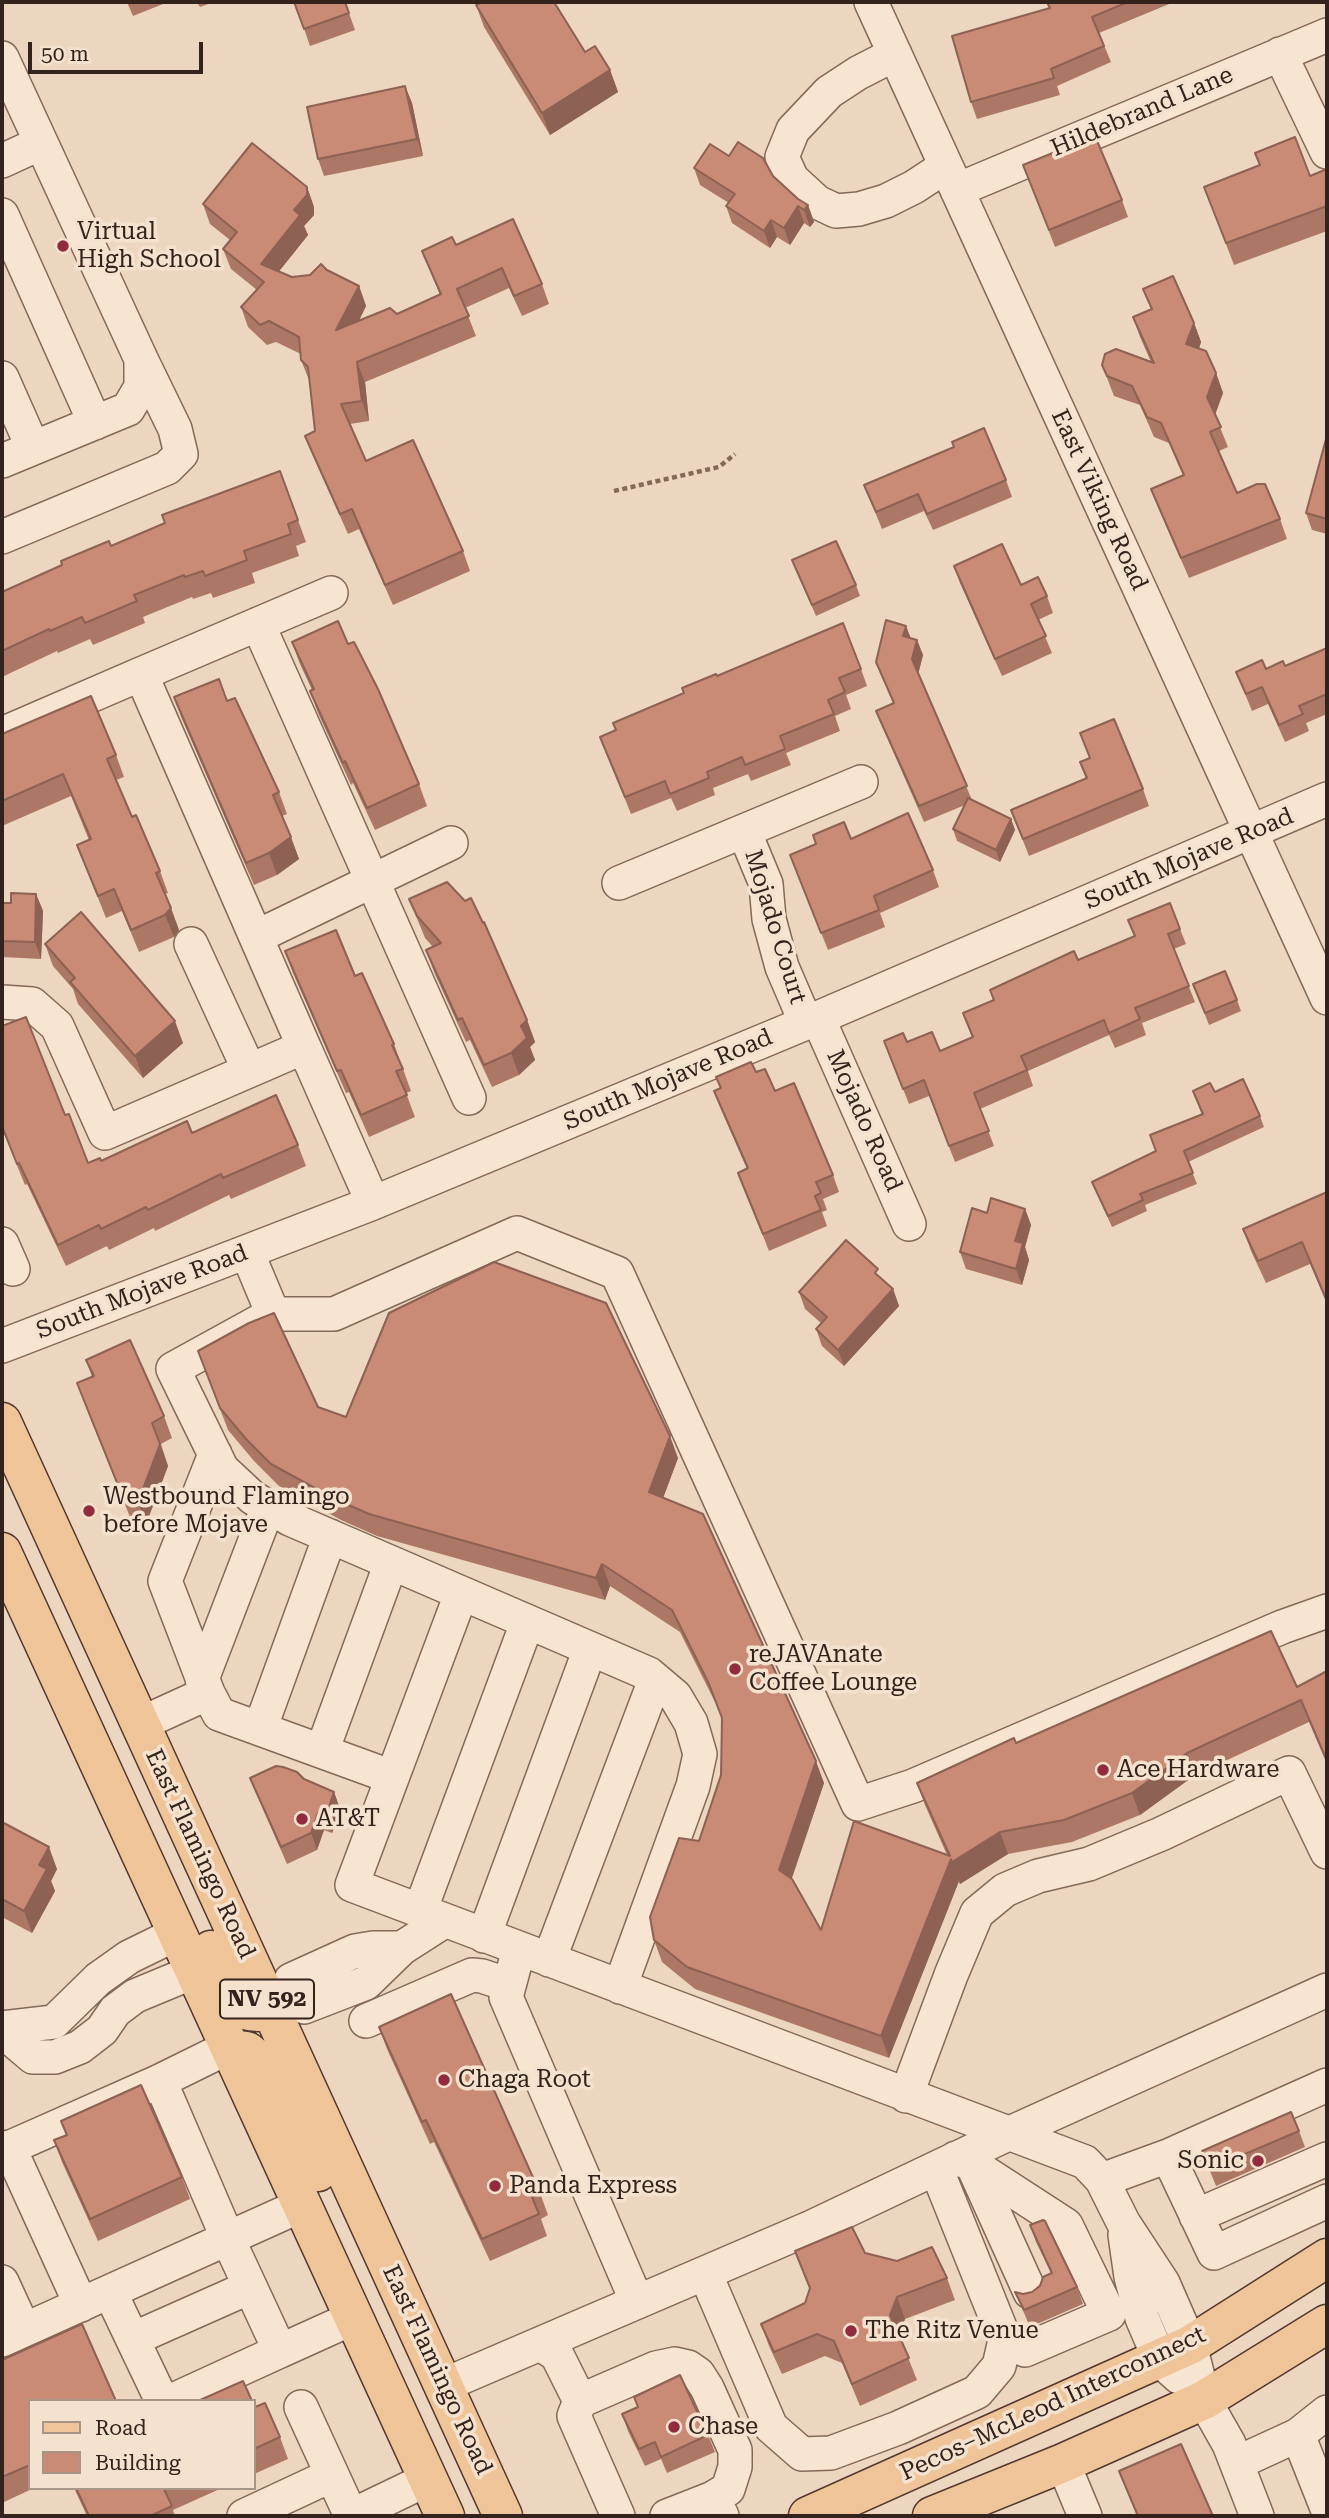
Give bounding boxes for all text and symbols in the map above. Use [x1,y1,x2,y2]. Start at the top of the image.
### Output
scale bar [32,28,206,72]
text: 50 m [41,42,89,66]
street label: Hildebrand Lane [1047,61,1237,163]
place label: Virtual High School [77,218,221,274]
marker: Virtual High School [55,238,71,254]
street label: East Viking Road [1044,405,1154,595]
street label: South Mojave Road [1080,802,1298,916]
street label: Mojado Court [738,846,812,1008]
street label: South Mojave Road [559,1023,777,1137]
street label: Mojado Road [820,1046,908,1196]
street label: South Mojave Road [32,1238,252,1346]
place label: Westbound Flamingo before Mojave [103,1483,350,1539]
marker: Westbound Flamingo before Mojave [81,1503,97,1519]
place label: reJAVAnate Coffee Lounge [749,1641,917,1697]
marker: reJAVAnate Coffee Lounge [727,1661,743,1677]
street label: East Flamingo Road [139,1745,261,1963]
place label: Ace Hardware [1117,1756,1280,1784]
marker: Ace Hardware [1095,1762,1111,1778]
place label: AT&T [316,1805,380,1833]
marker: AT&T [294,1811,310,1827]
road number: NV 592 [220,1980,314,2018]
place label: Chaga Root [458,2066,591,2094]
marker: Chaga Root [436,2072,452,2088]
place label: Sonic [1177,2147,1244,2175]
marker: Sonic [1250,2153,1266,2169]
place label: Panda Express [509,2172,677,2200]
marker: Panda Express [487,2178,503,2194]
street label: East Flamingo Road [376,2261,498,2479]
place label: The Ritz Venue [865,2317,1039,2345]
street label: Pecos–McLeod Interconnect [896,2320,1210,2488]
marker: The Ritz Venue [843,2323,859,2339]
legend [28,2399,256,2490]
place label: Chase [688,2413,758,2441]
text: Road [95,2416,147,2440]
marker: Chase [666,2419,682,2435]
text: Building [95,2451,181,2475]

